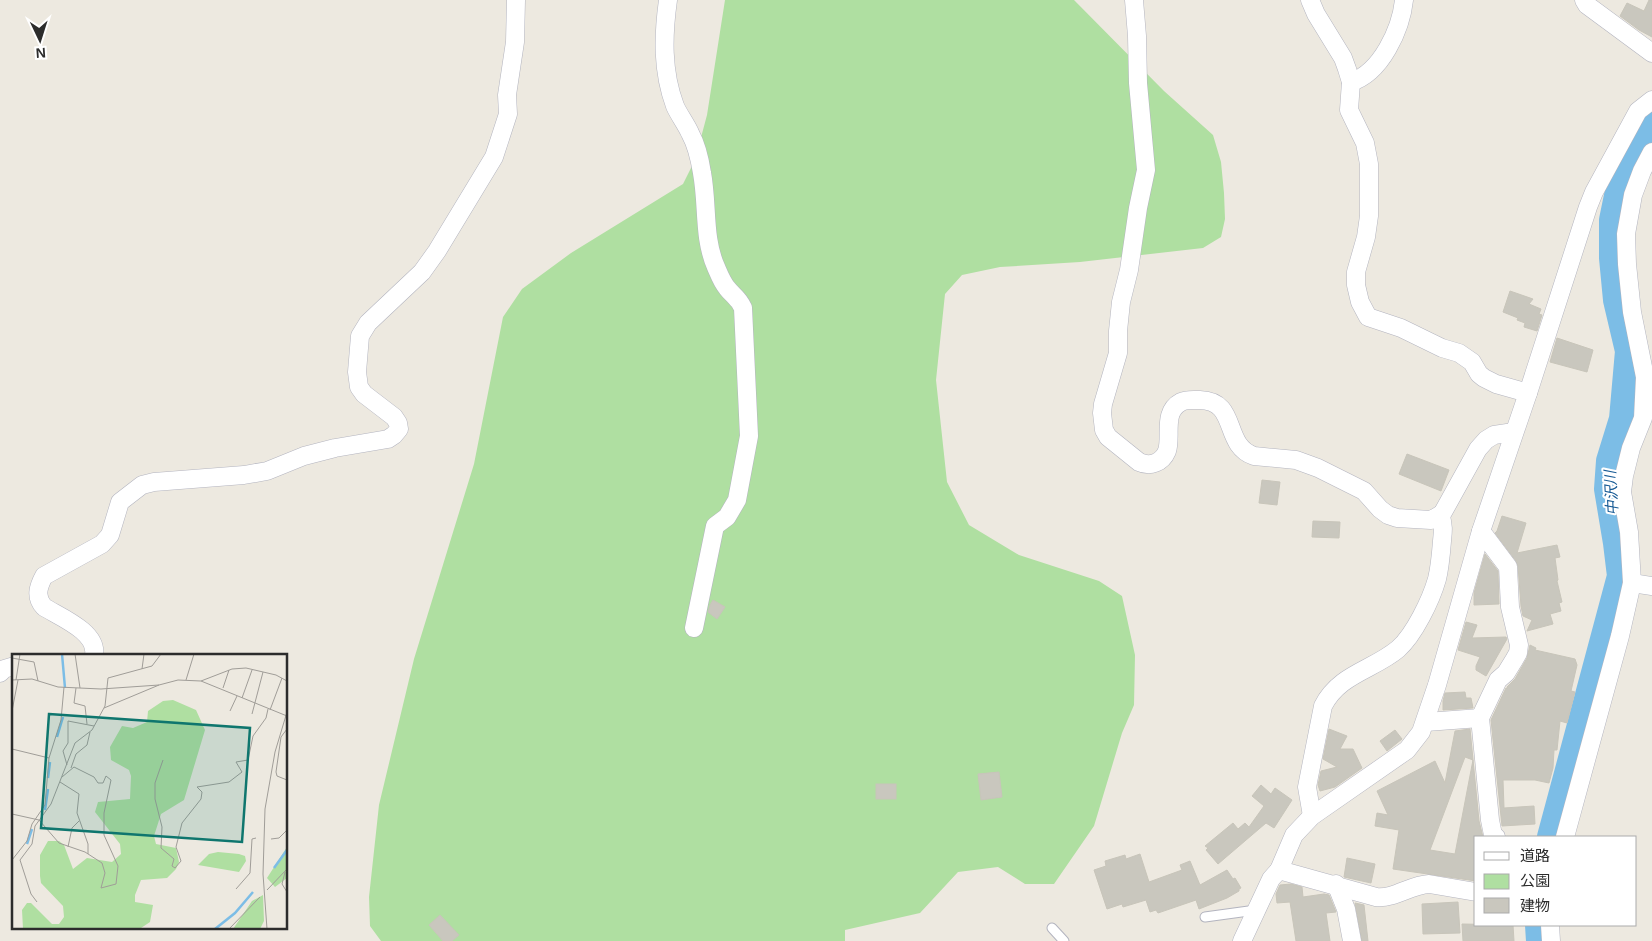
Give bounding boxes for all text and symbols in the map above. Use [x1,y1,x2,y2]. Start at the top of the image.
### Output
north arrow [15,15,65,65]
text: N [35,45,47,61]
water label: 中沢川 [1601,468,1621,516]
inset map [12,654,288,928]
legend [1474,836,1637,926]
text: 道路 [1520,847,1550,864]
text: 公園 [1520,872,1550,889]
text: 建物 [1520,897,1550,914]

